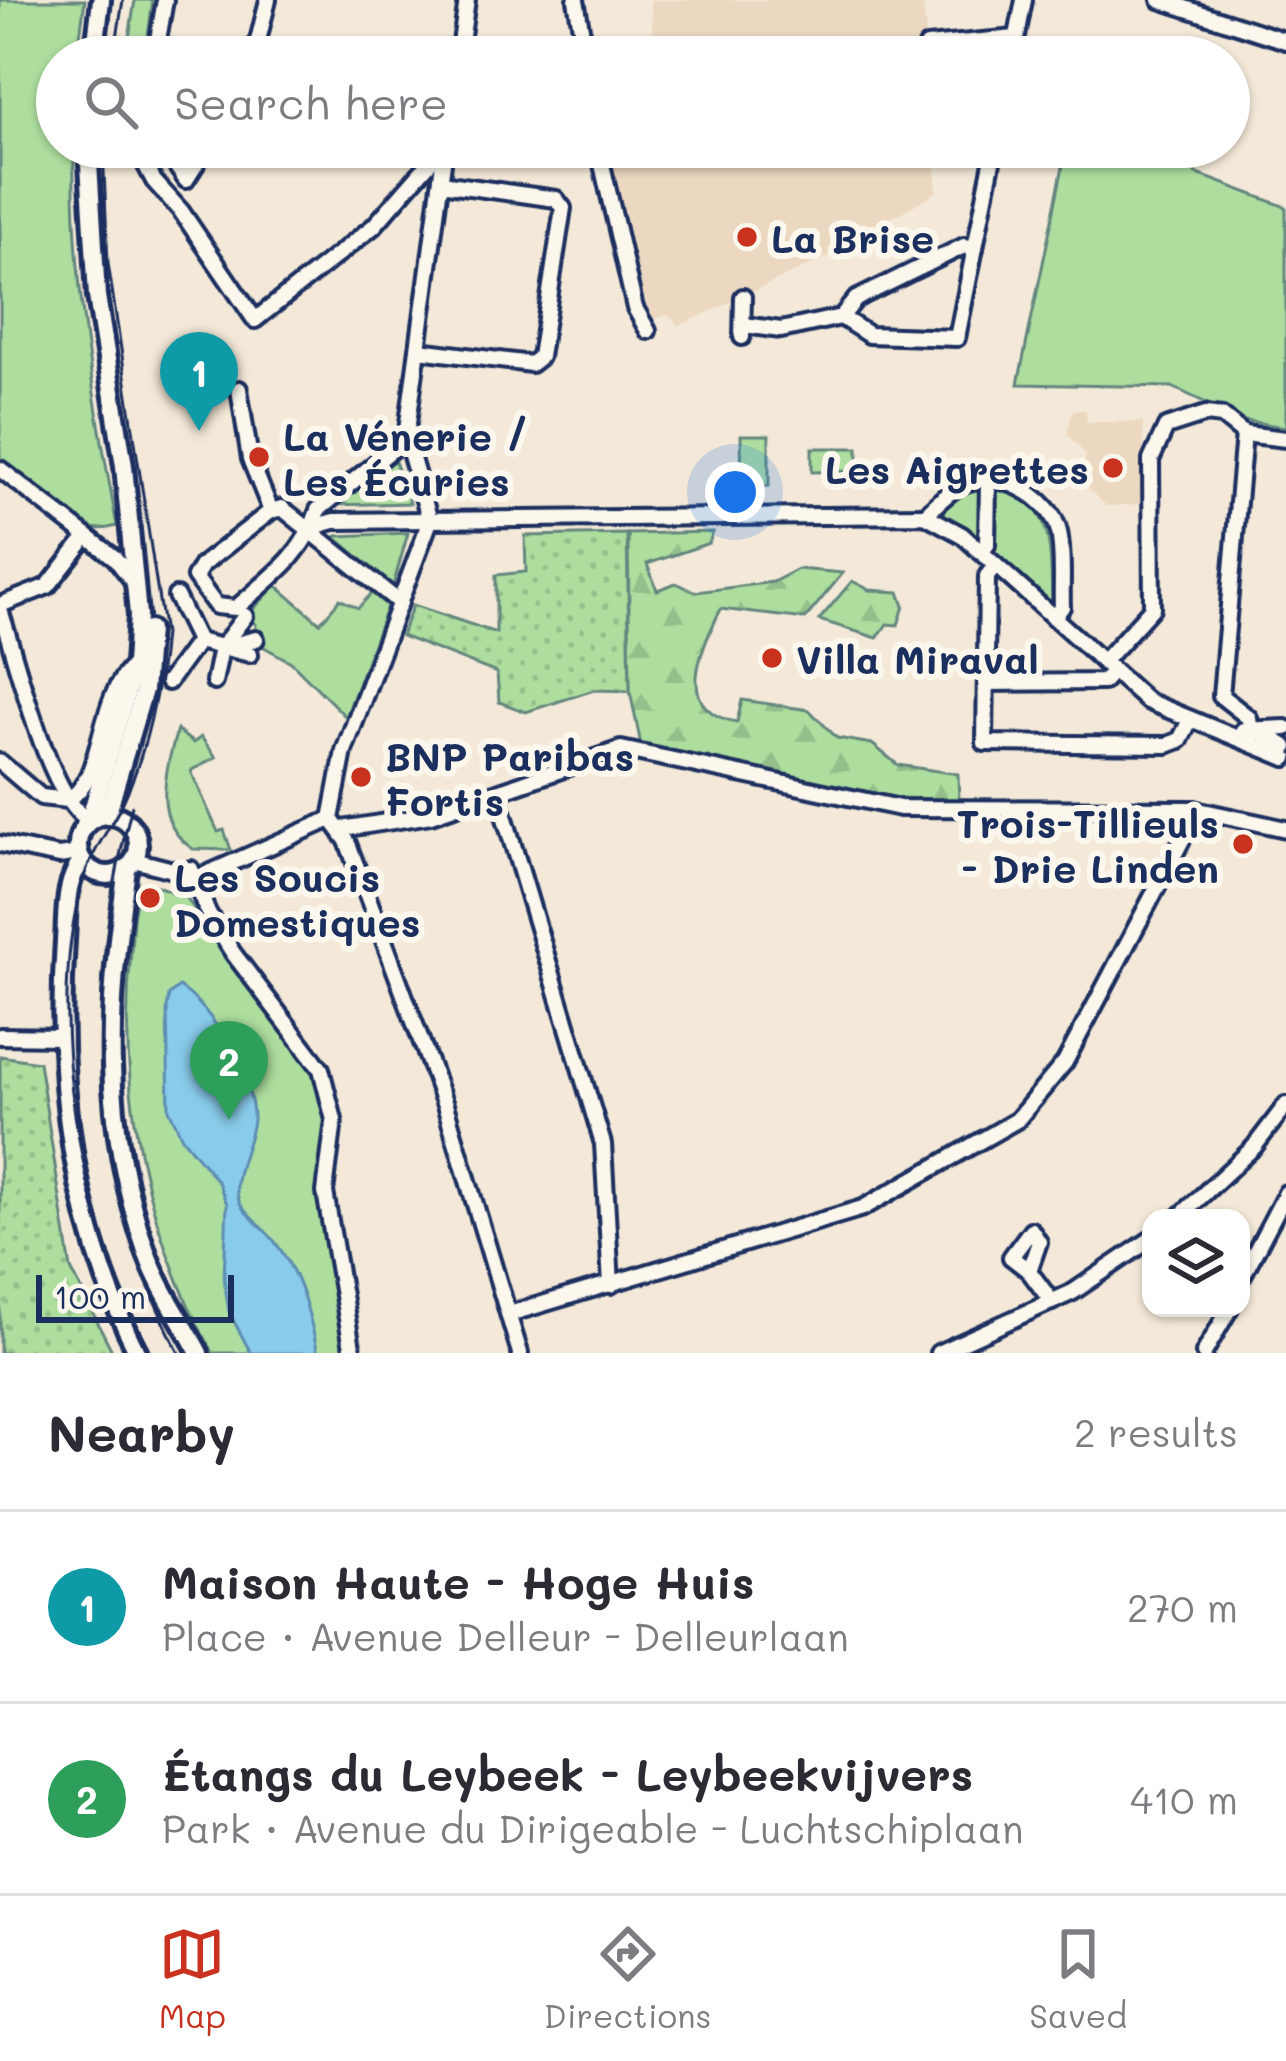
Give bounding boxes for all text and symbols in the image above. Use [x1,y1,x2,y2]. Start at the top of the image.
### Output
search box [36,36,1250,168]
icon: search [78,69,144,135]
text: Search here [174,73,448,131]
place label: La Brise [771,212,934,263]
marker: La Brise [734,224,760,250]
pin: 1 [160,332,238,431]
place label: La Vénerie / Les Écuries [283,410,529,506]
place label: Les Aigrettes [825,443,1089,494]
marker: La Vénerie / Les Écuries [246,444,272,470]
marker: Les Aigrettes [1100,455,1126,481]
your location [705,462,765,522]
place label: Villa Miraval [796,633,1039,684]
marker: Villa Miraval [759,645,785,671]
place label: BNP Paribas Fortis [385,730,634,826]
marker: BNP Paribas Fortis [348,764,374,790]
place label: Trois-Tillieuls - Drie Linden [956,797,1219,893]
marker: Trois-Tillieuls - Drie Linden [1230,831,1256,857]
place label: Les Soucis Domestiques [174,851,420,947]
marker: Les Soucis Domestiques [137,885,163,911]
pin: 2 [190,1021,268,1120]
map controls [1142,1209,1250,1317]
button: layers [1142,1209,1250,1317]
scale bar [36,1269,234,1322]
text: 100 m [54,1274,146,1317]
text: Nearby [48,1398,235,1465]
text: 2 results [1074,1406,1238,1457]
text: Maison Haute - Hoge Huis [162,1552,754,1610]
text: 1 [78,1581,96,1632]
text: 270 m [1127,1581,1238,1632]
text: Place · Avenue Delleur - Delleurlaan [162,1610,849,1661]
text: Étangs du Leybeek - Leybeekvijvers [162,1744,973,1802]
text: 2 [76,1773,98,1824]
text: 410 m [1130,1773,1238,1824]
text: Park · Avenue du Dirigeable - Luchtschiplaan [162,1802,1024,1853]
tab: Map [159,1921,226,2036]
tab: Directions [544,1921,711,2036]
tab: Saved [1029,1921,1127,2036]

